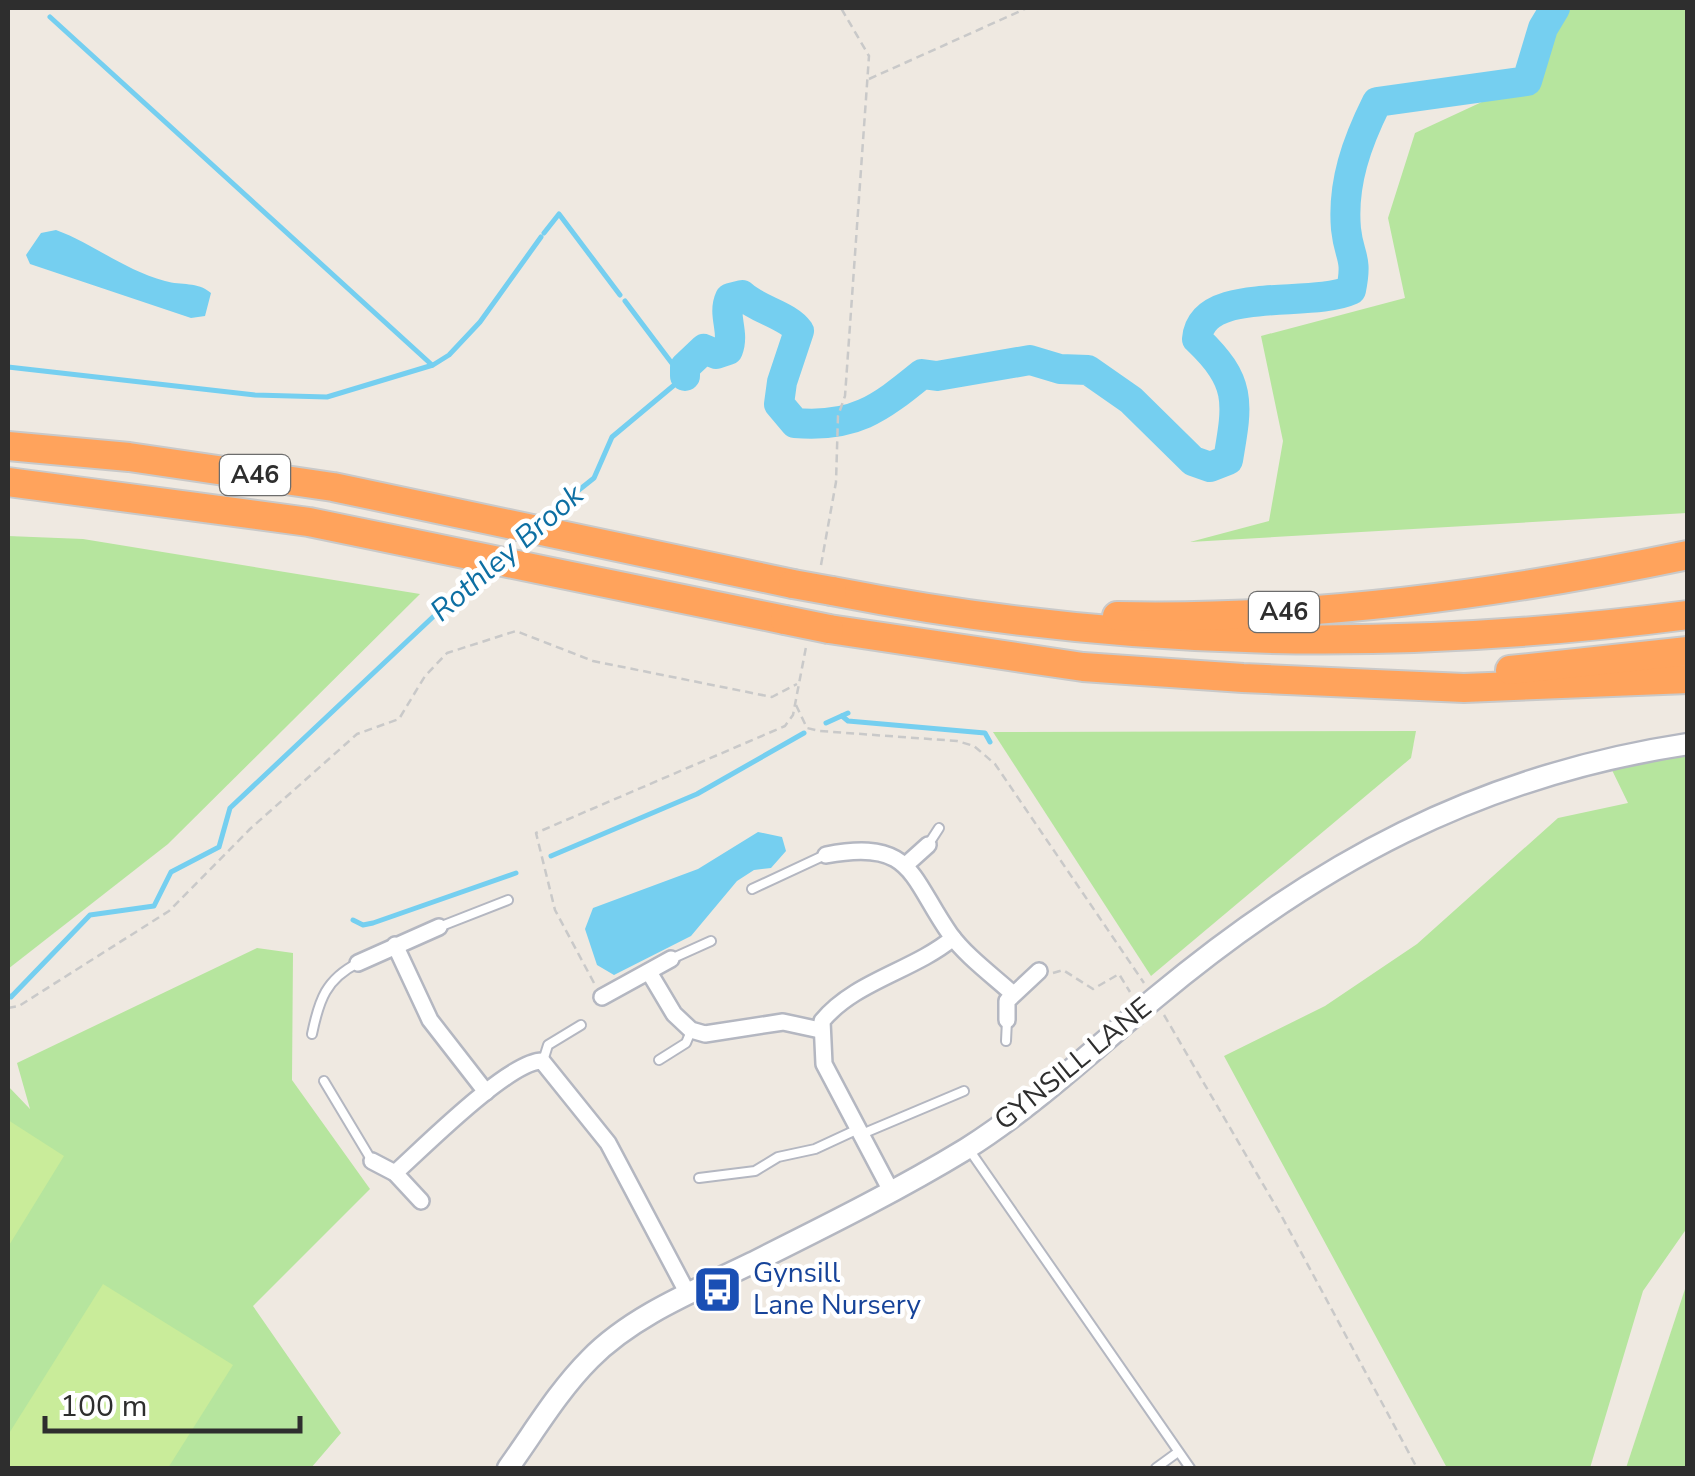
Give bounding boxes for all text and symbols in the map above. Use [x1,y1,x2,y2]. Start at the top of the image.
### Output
road number: A46 [220,455,290,495]
water label: Rothley Brook [422,474,593,631]
road number: A46 [1249,592,1319,632]
street label: GYNSILL LANE [986,989,1160,1139]
place label: Gynsill Lane Nursery [753,1254,922,1324]
bus stop icon: Gynsill Lane Nursery [692,1263,744,1315]
scale bar [45,1371,300,1433]
text: 100 m [60,1386,147,1427]

